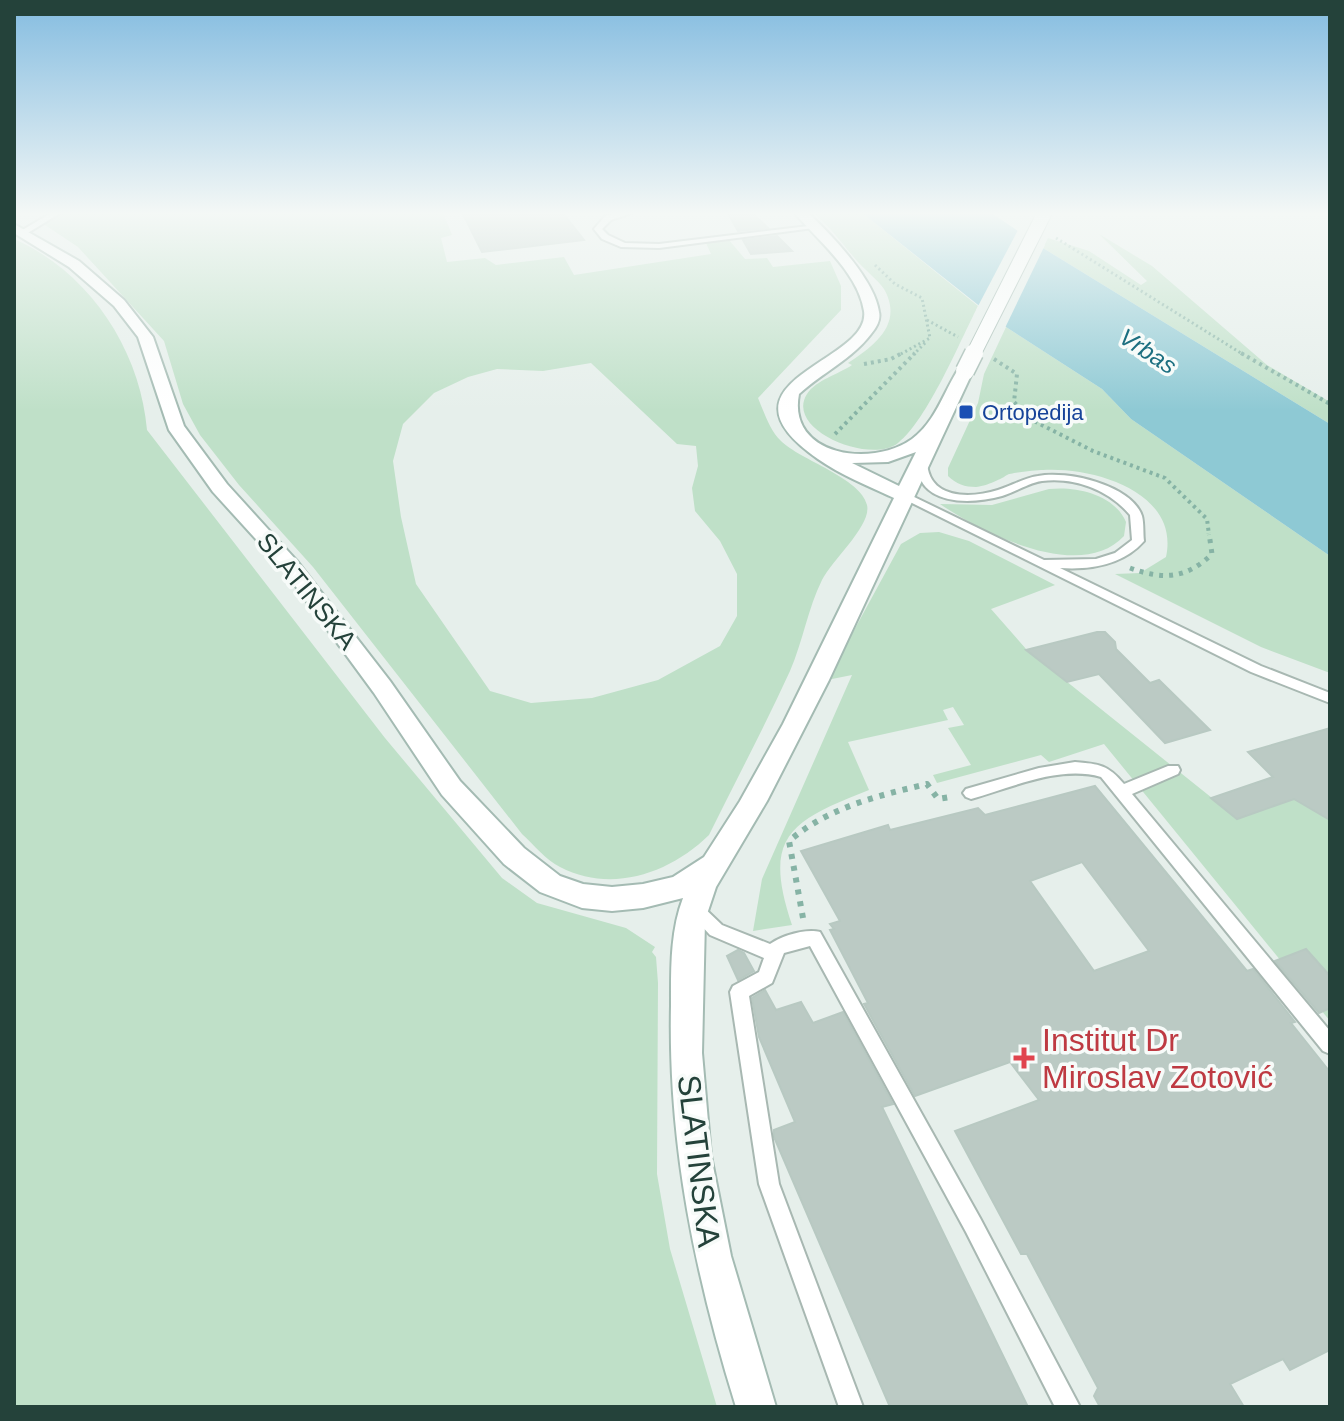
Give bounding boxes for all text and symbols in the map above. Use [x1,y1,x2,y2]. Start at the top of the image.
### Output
water label: Vrbas [1115,323,1181,379]
place label: Ortopedija [982,400,1084,425]
marker: Ortopedija [957,403,975,421]
street label: SLATINSKA [251,527,363,656]
place label: Institut Dr Miroslav Zotović [1042,1022,1273,1095]
marker: Institut Dr Miroslav Zotović [1013,1047,1035,1069]
street label: SLATINSKA [671,1073,728,1250]

